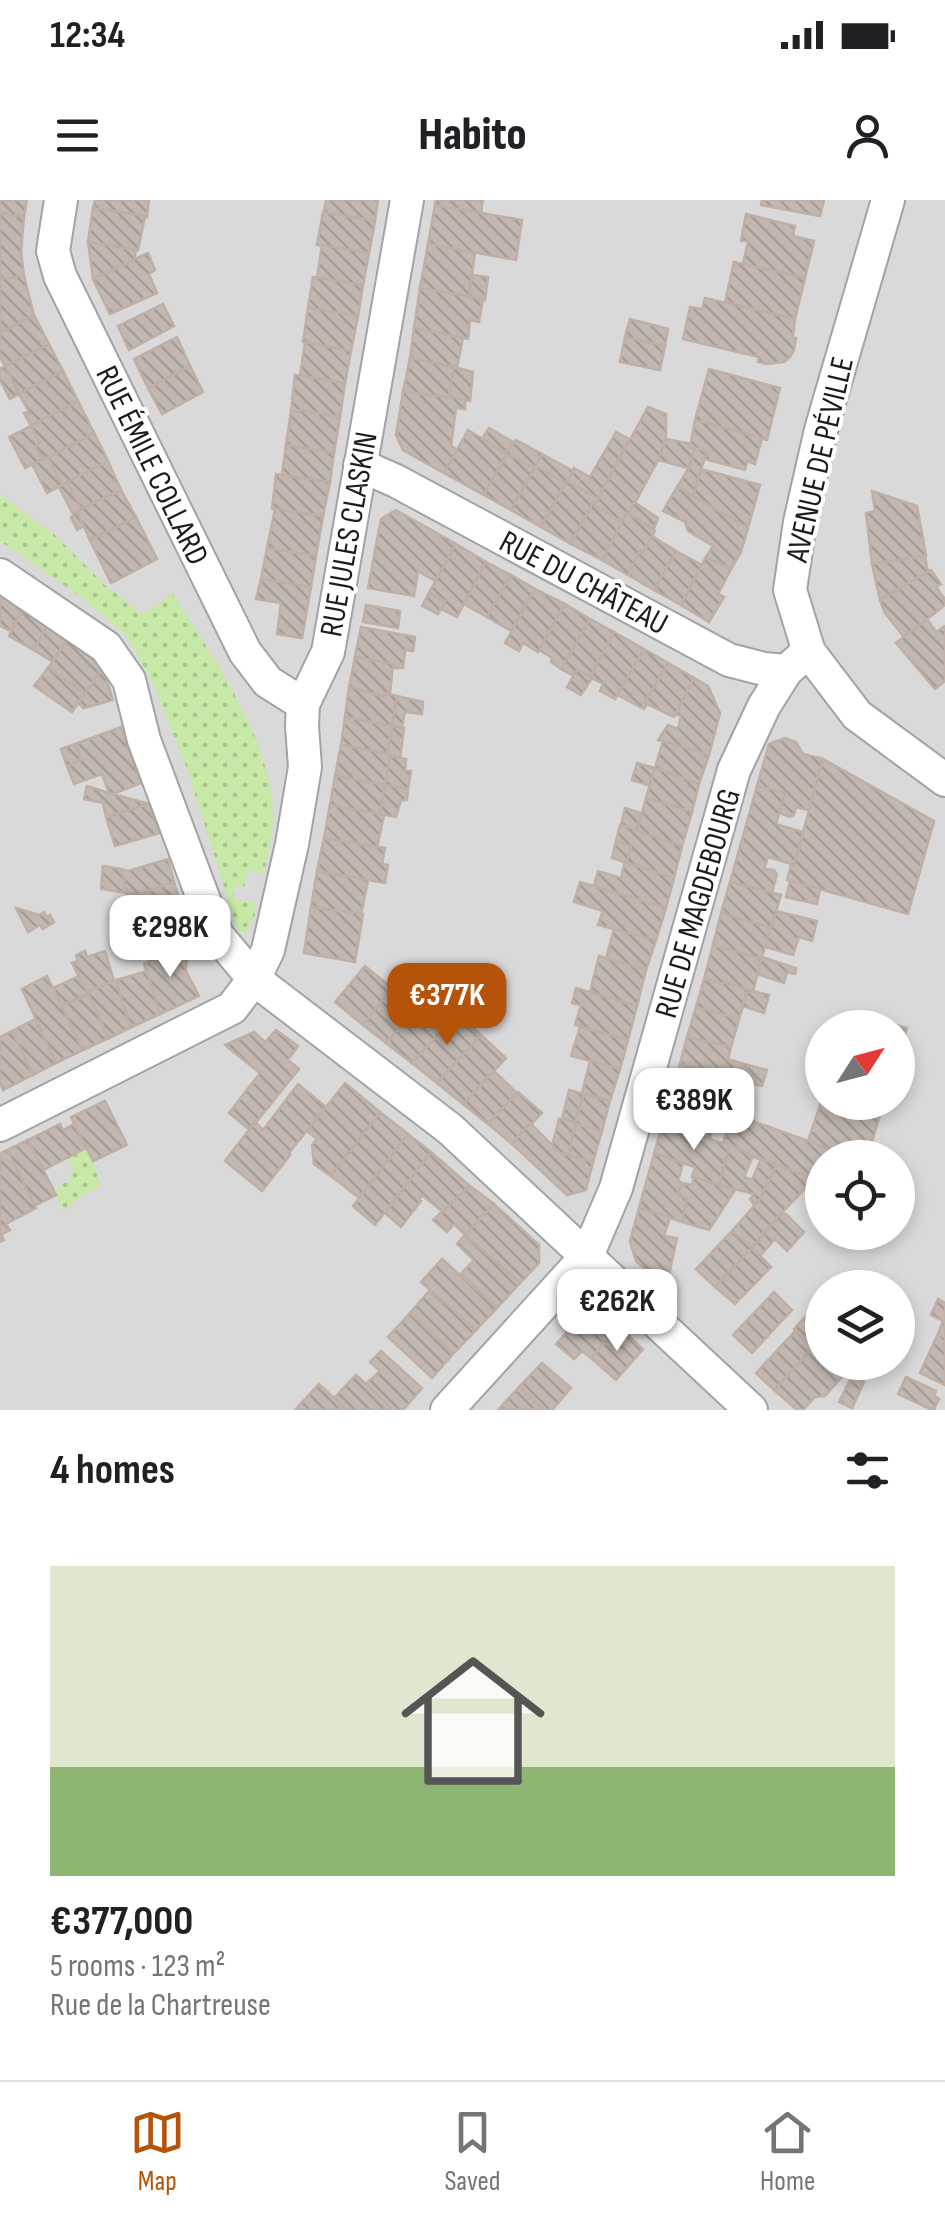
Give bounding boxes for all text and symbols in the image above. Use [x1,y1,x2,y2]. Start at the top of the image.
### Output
text: 12:34 [50,13,125,58]
icon: menu [50,108,105,163]
text: Habito [418,108,527,163]
icon: person [840,108,895,163]
street label: AVENUE DE PÉVILLE [778,353,863,567]
street label: RUE ÉMILE COLLARD [87,360,217,572]
street label: RUE JULES CLASKIN [312,429,387,640]
street label: RUE DU CHÂTEAU [493,523,674,644]
street label: RUE DE MAGDEBOURG [647,784,750,1023]
pin: €298K [100,895,240,980]
text: €298K [132,908,208,947]
pin: €377K [377,963,517,1048]
text: €377K [409,976,485,1015]
north arrow [805,1010,915,1120]
map controls [805,1010,915,1380]
pin: €389K [624,1068,764,1153]
text: €389K [655,1081,733,1120]
button: locate [805,1140,915,1250]
pin: €262K [547,1269,687,1354]
button: layers [805,1270,915,1380]
text: €262K [579,1282,655,1321]
icon: filters [840,1443,895,1498]
text: 4 homes [50,1445,175,1496]
icon: home [383,1631,563,1811]
text: €377,000 [50,1896,193,1947]
text: 5 rooms · 123 m² [50,1947,226,1986]
text: Rue de la Chartreuse [50,1986,271,2025]
tab: Map [130,2105,185,2198]
tab: Saved [444,2105,501,2198]
tab: Home [760,2105,815,2198]

